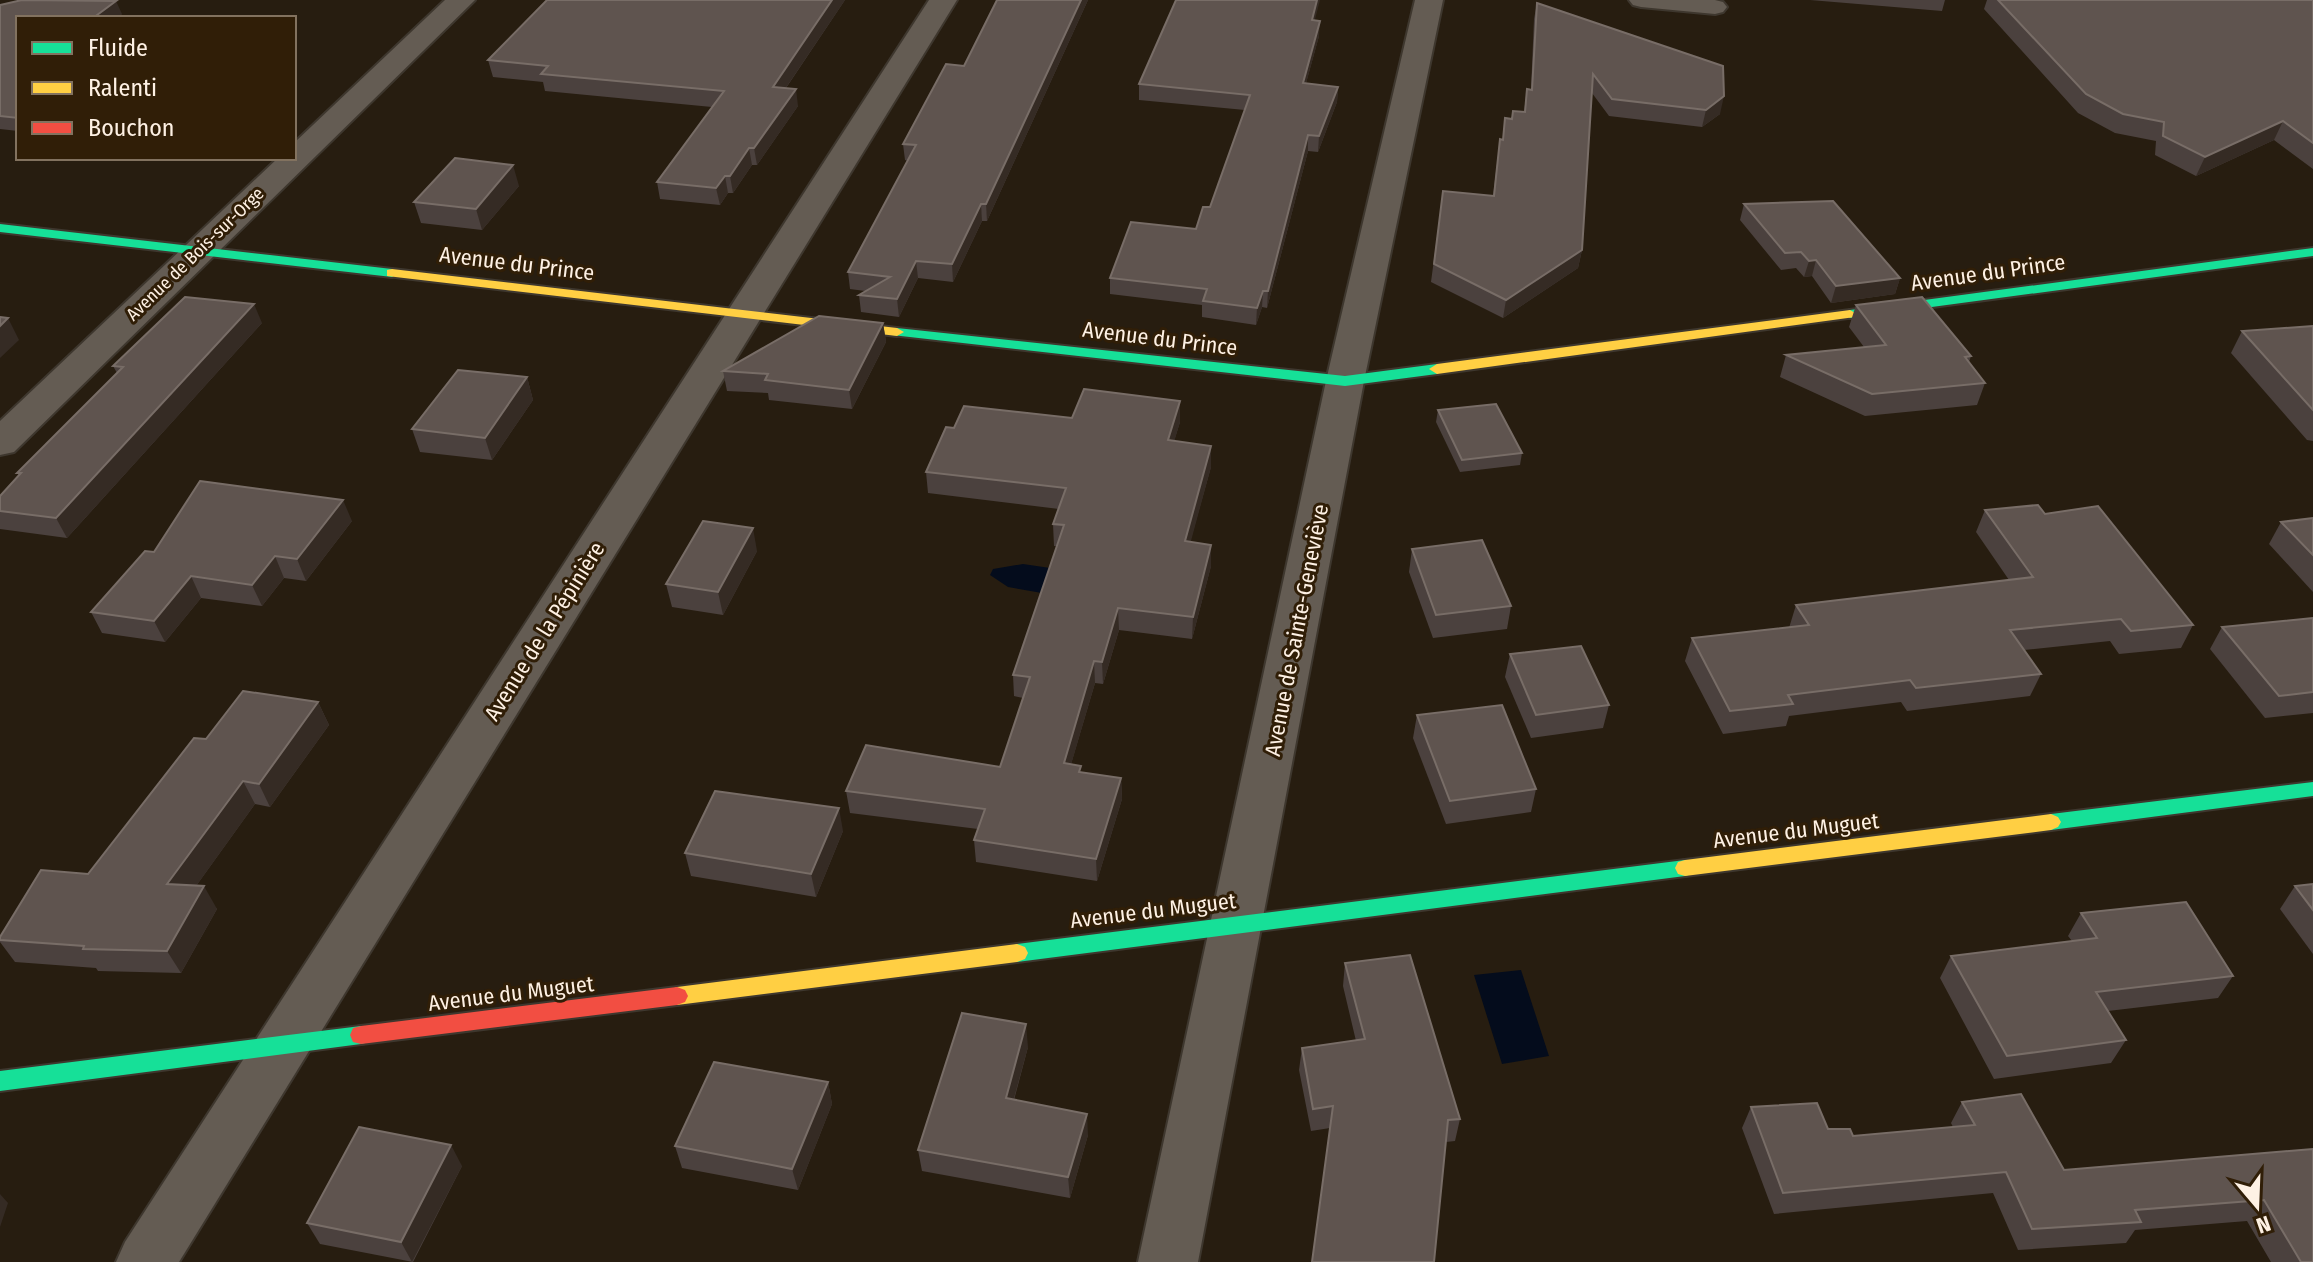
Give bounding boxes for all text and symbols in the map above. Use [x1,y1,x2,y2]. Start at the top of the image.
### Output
legend [16,16,296,160]
text: Fluide [88,34,148,62]
text: Ralenti [88,74,157,102]
text: Bouchon [88,114,175,142]
street label: Avenue de Bois-sur-Orge [122,182,269,325]
street label: Avenue du Prince [438,241,596,286]
street label: Avenue du Prince [1909,248,2067,297]
street label: Avenue du Prince [1081,316,1239,361]
street label: Avenue de Sainte-Geneviève [1259,502,1334,758]
street label: Avenue de la Pépinière [478,537,610,726]
street label: Avenue du Muguet [1712,807,1881,854]
street label: Avenue du Muguet [1069,887,1238,934]
street label: Avenue du Muguet [427,970,596,1017]
north arrow [2217,1166,2297,1246]
text: N [2253,1210,2274,1239]

